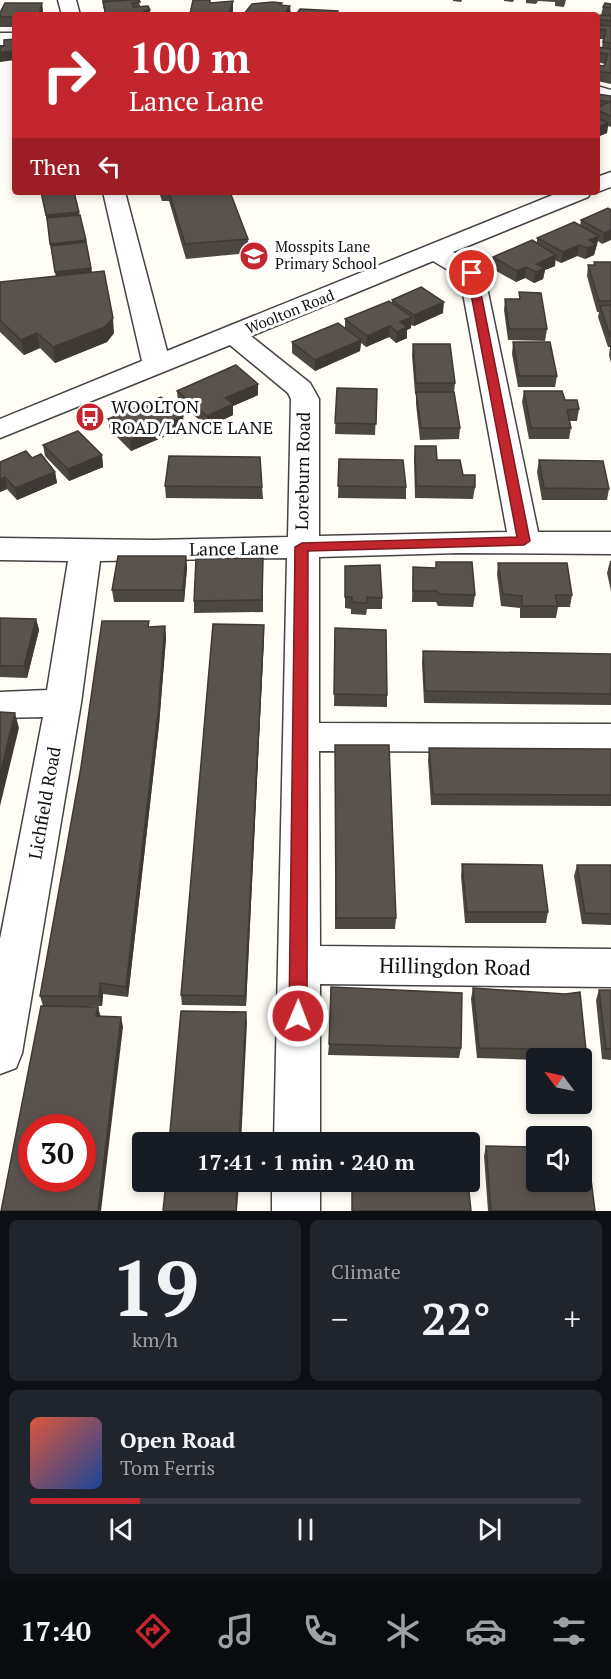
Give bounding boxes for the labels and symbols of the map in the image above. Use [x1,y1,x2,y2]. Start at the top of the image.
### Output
place label: Mosspits Lane Primary School [275,236,377,273]
school or university icon: Mosspits Lane Primary School [238,240,270,272]
pin [446,247,497,298]
street label: Woolton Road [242,284,337,338]
place label: WOOLTON ROAD/LANCE LANE [111,394,273,439]
bus stop icon: WOOLTON ROAD/LANCE LANE [74,401,106,433]
street label: Loreburn Road [289,412,315,530]
street label: Lance Lane [189,535,279,561]
street label: Lichfield Road [22,745,66,861]
street label: Hillingdon Road [379,951,531,981]
position arrow [266,984,330,1048]
north arrow [526,1048,592,1114]
speed limit sign: 30 [18,1114,96,1192]

